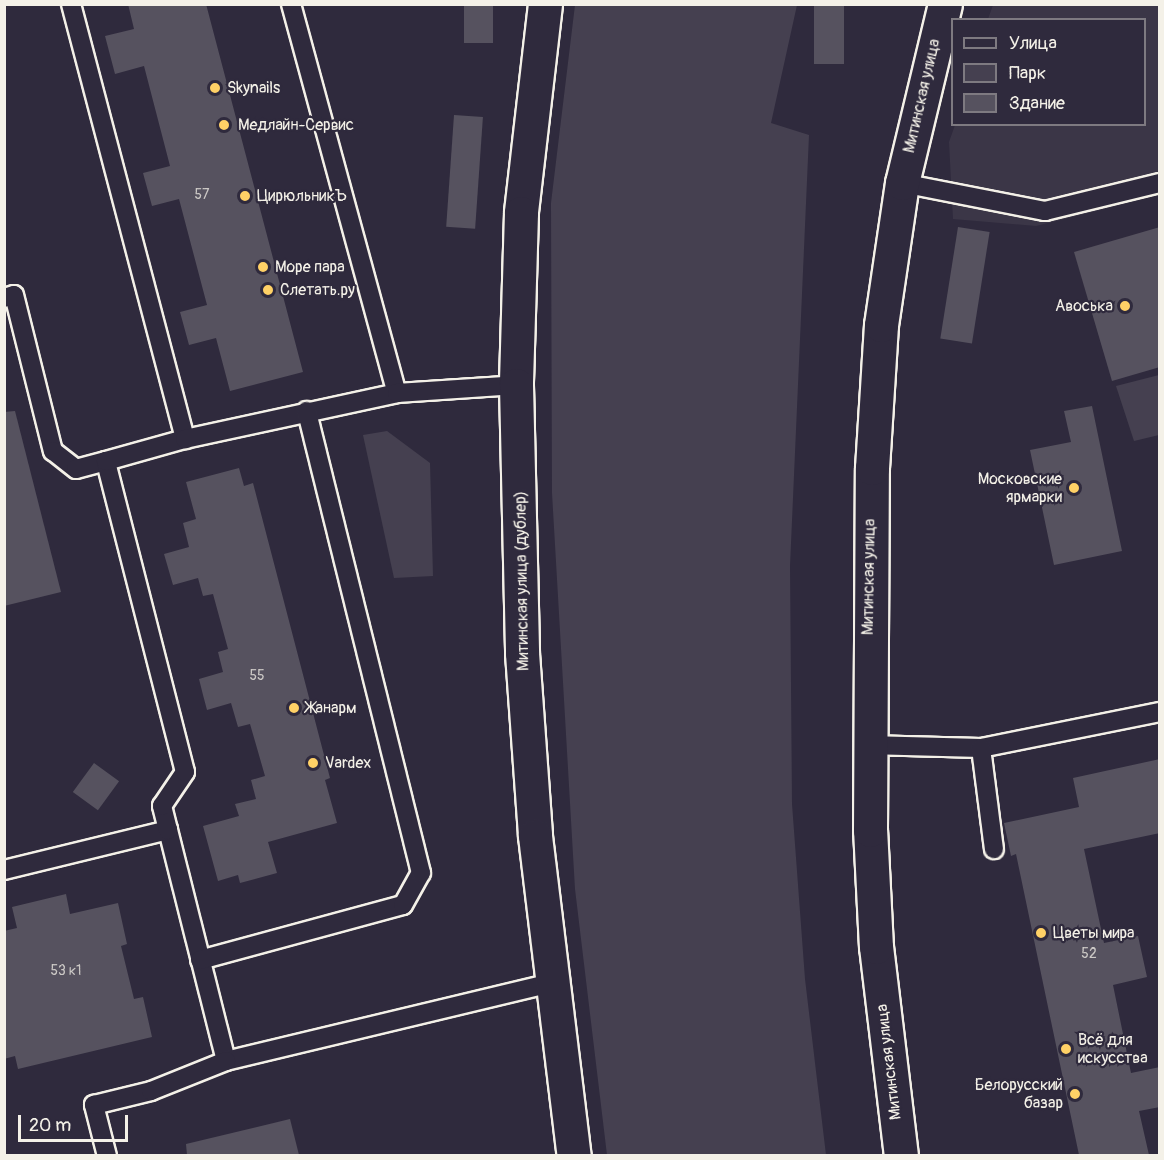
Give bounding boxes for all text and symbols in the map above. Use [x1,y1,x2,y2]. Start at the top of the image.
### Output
legend [951,18,1146,126]
text: Улица [1009,32,1057,55]
street label: Митинская улица [900,37,944,155]
text: Парк [1009,62,1046,85]
place label: Skynails [227,78,280,98]
marker: Skynails [208,81,222,95]
text: Здание [1009,92,1065,115]
place label: Медлайн-Сервис [238,115,354,135]
marker: Медлайн-Сервис [215,116,233,134]
place label: ЦирюльникЪ [257,186,347,206]
house number: 57 [195,187,209,203]
marker: ЦирюльникЪ [238,189,252,203]
place label: Море пара [275,257,345,277]
marker: Море пара [256,260,270,274]
place label: Слетать.ру [280,280,355,300]
marker: Слетать.ру [261,283,275,297]
place label: Авоська [1055,296,1113,316]
marker: Авоська [1118,299,1132,313]
place label: Московские ярмарки [978,469,1062,507]
marker: Московские ярмарки [1067,481,1081,495]
street label: Митинская улица (дублер) [511,491,533,671]
street label: Митинская улица [858,519,880,635]
house number: 55 [249,668,265,684]
place label: Жанарм [306,698,357,718]
marker: Жанарм [287,701,301,715]
place label: Vardex [325,753,371,773]
marker: Vardex [306,756,320,770]
place label: Цветы мира [1053,923,1135,943]
marker: Цветы мира [1034,926,1048,940]
house number: 52 [1081,946,1097,962]
house number: 53 к1 [50,963,82,979]
street label: Митинская улица [872,1003,906,1121]
place label: Всё для искусства [1078,1030,1148,1068]
marker: Всё для искусства [1059,1042,1073,1056]
place label: Белорусский базар [975,1075,1063,1113]
marker: Белорусский базар [1068,1087,1082,1101]
scale bar [21,1103,130,1141]
text: 20 m [29,1114,71,1137]

